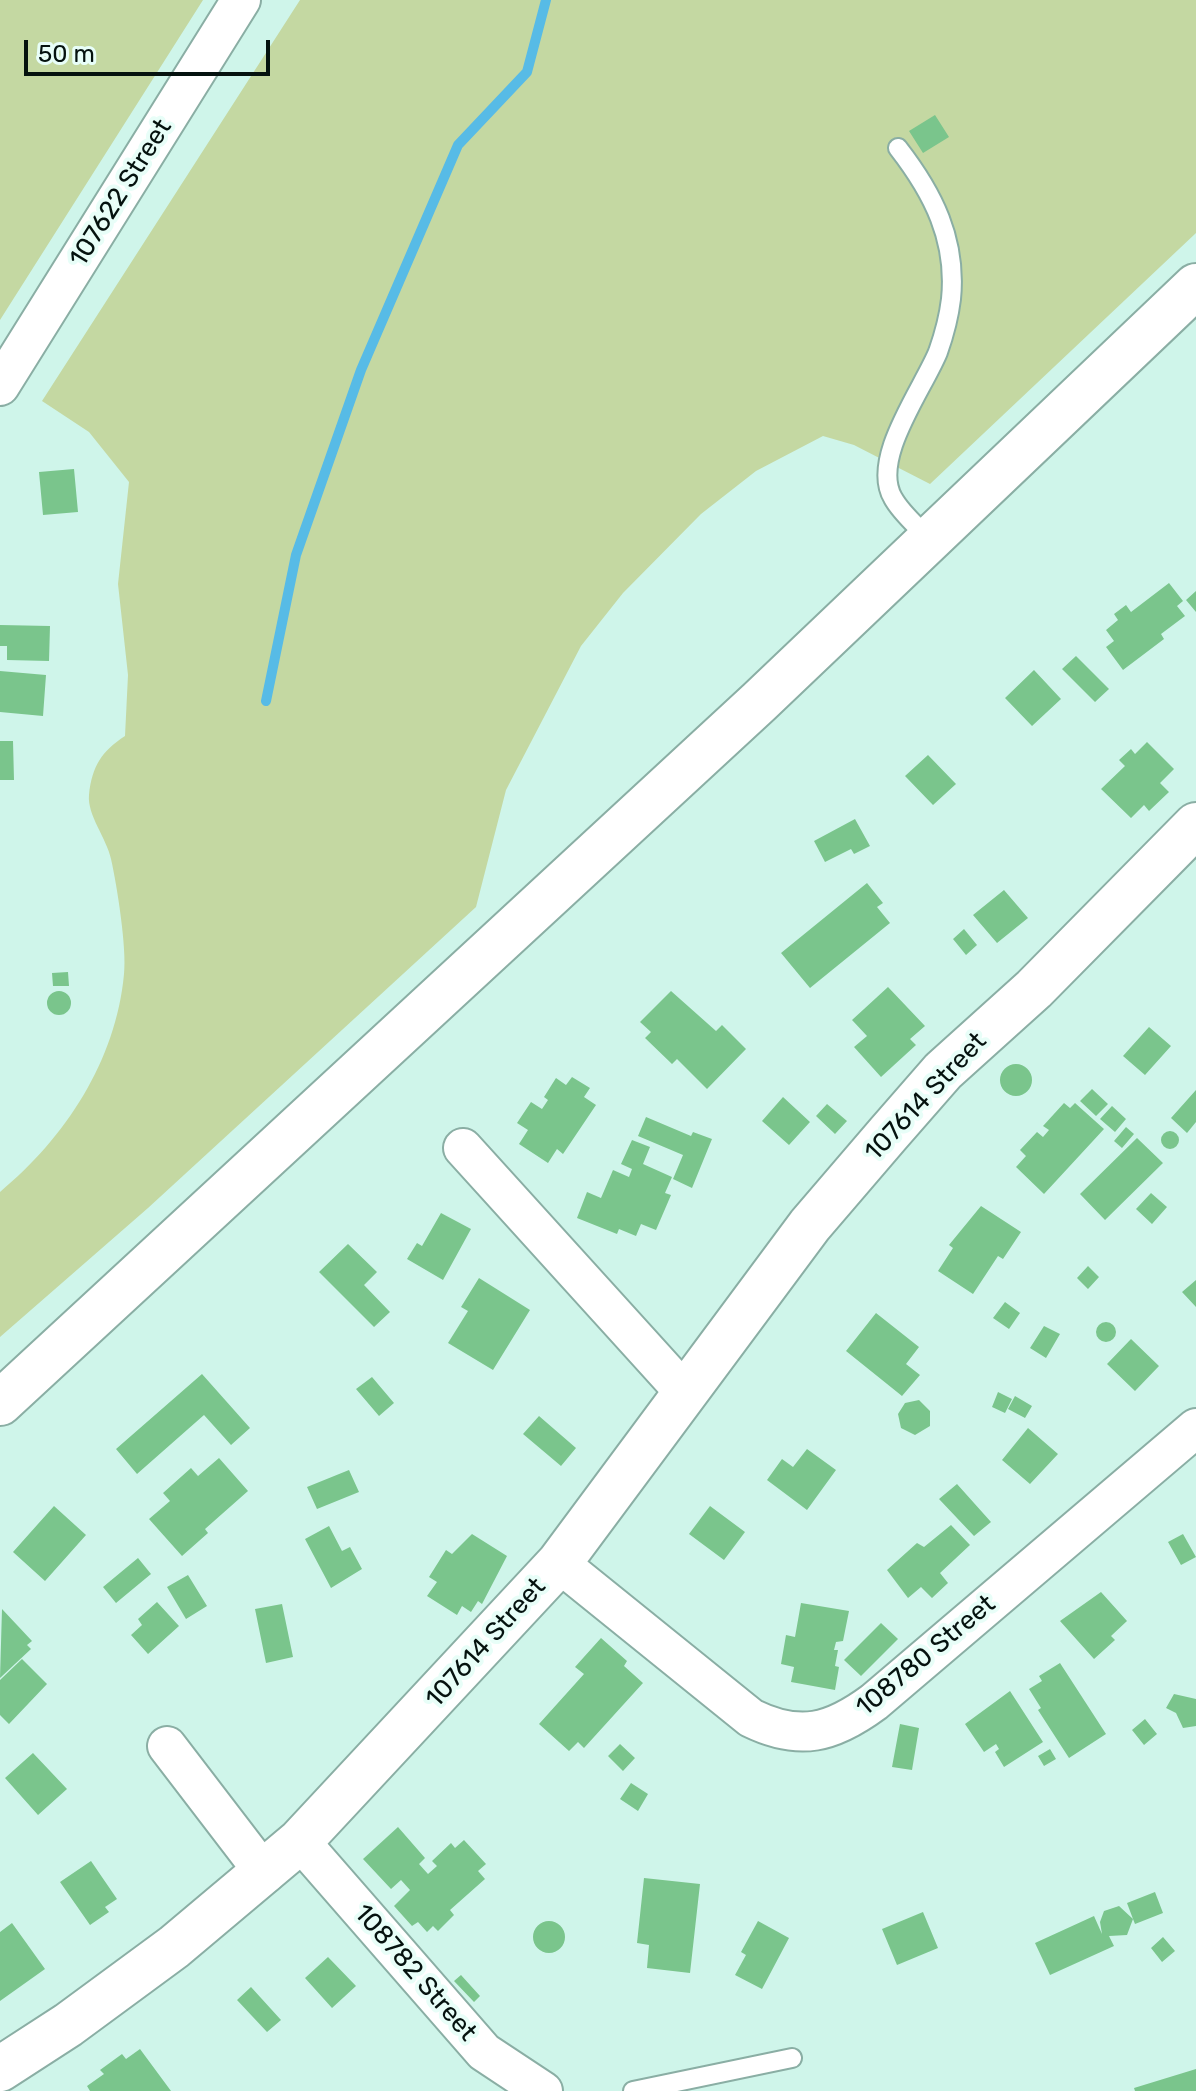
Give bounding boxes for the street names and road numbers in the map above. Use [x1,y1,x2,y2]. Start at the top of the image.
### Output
street label: 107622 Street [63,114,179,272]
street label: 107614 Street [859,1026,993,1168]
street label: 107614 Street [420,1572,552,1714]
street label: 108780 Street [850,1589,1002,1723]
street label: 108782 Street [347,1898,483,2048]

